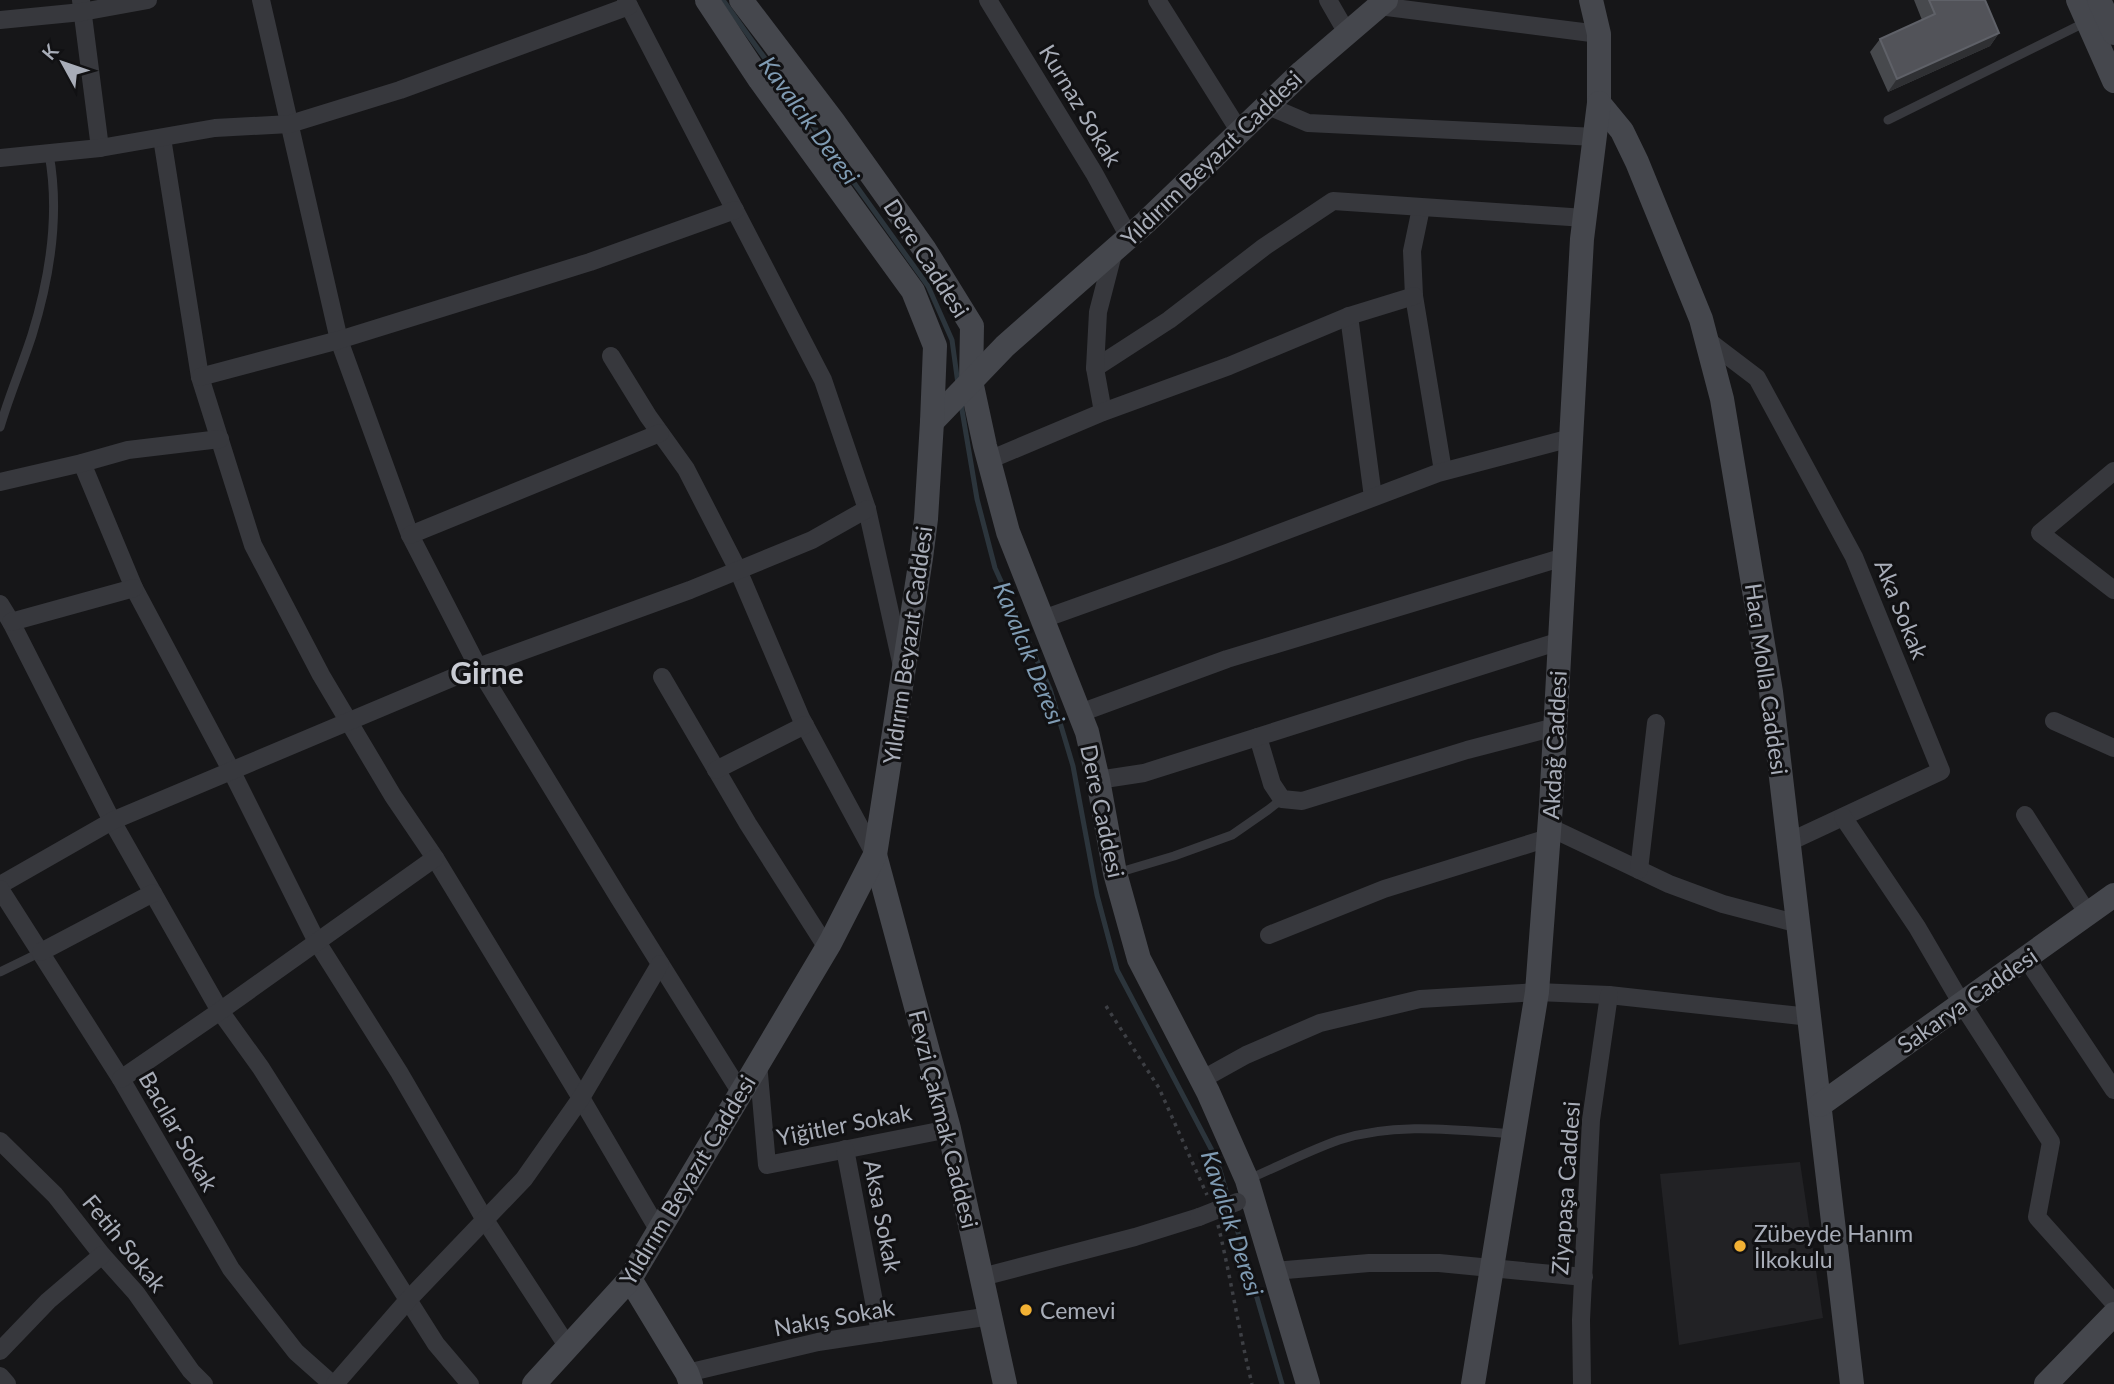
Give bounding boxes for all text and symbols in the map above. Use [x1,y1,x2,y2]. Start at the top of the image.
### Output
north arrow [28,28,98,98]
text: K [37,39,63,64]
street label: Kurnaz Sokak [1034,39,1128,171]
water label: Kavalcık Deresi [754,50,867,190]
street label: Yıldırım Beyazıt Caddesi [1115,64,1307,252]
street label: Dere Caddesi [878,194,976,322]
street label: Yıldırım Beyazıt Caddesi [876,524,938,766]
street label: Aka Sokak [1869,555,1935,663]
water label: Kavalcık Deresi [988,577,1072,729]
street label: Hacı Molla Caddesi [1740,581,1794,777]
district label: Girne [450,654,524,690]
street label: Akdağ Caddesi [1536,670,1572,820]
street label: Dere Caddesi [1075,742,1131,880]
street label: Sakarya Caddesi [1892,941,2042,1059]
street label: Fevzi Çakmak Caddesi [903,1007,985,1231]
street label: Bacılar Sokak [133,1066,225,1196]
street label: Yıldırım Beyazıt Caddesi [613,1070,761,1290]
street label: Yiğitler Sokak [774,1097,914,1151]
street label: Ziyapaşa Caddesi [1545,1100,1585,1276]
water label: Kavalcık Deresi [1196,1147,1270,1300]
street label: Aksa Sokak [858,1157,908,1275]
street label: Fetih Sokak [77,1189,173,1298]
place label: Zübeyde Hanım İlkokulu [1754,1219,1913,1273]
marker: Zübeyde Hanım İlkokulu [1732,1238,1748,1254]
street label: Nakış Sokak [772,1293,897,1341]
place label: Cemevi [1040,1296,1115,1324]
marker: Cemevi [1018,1302,1034,1318]

